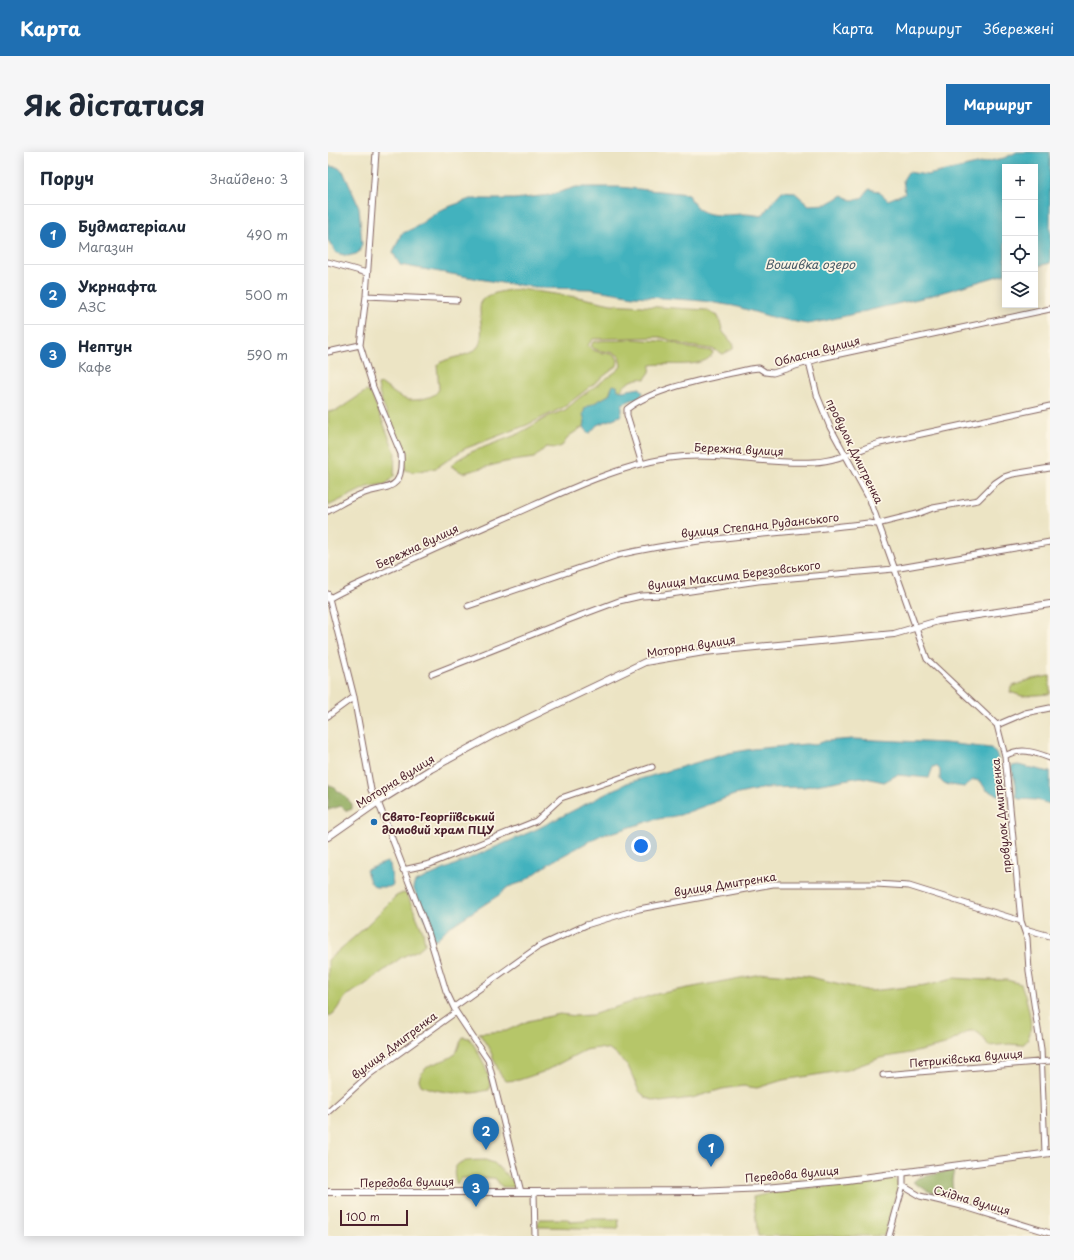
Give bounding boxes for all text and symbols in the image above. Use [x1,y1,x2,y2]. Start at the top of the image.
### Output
text: Карта [20,14,81,42]
text: Карта [832,18,873,39]
text: Маршрут [895,18,962,39]
text: Збережені [984,18,1054,39]
text: Як дістатися [24,83,205,126]
button: Маршрут [946,84,1050,125]
map controls [1002,164,1038,308]
button: + [1002,164,1038,200]
text: Поруч [40,165,94,191]
text: Знайдено: 3 [210,169,288,188]
button: − [1002,200,1038,236]
text: Будматеріали [78,214,186,237]
text: 1 [50,225,56,244]
text: 490 m [246,225,288,244]
button: locate [1002,236,1038,272]
text: Магазин [78,237,134,256]
water label: Вошивка озеро [765,255,856,273]
button: layers [1002,272,1038,308]
text: Укрнафта [78,274,157,297]
text: 2 [48,285,58,304]
text: 500 m [245,285,288,304]
text: АЗС [78,297,106,316]
street label: Обласна вулиця [772,331,862,371]
text: Нептун [78,334,133,357]
text: 3 [49,345,57,364]
text: 590 m [246,345,288,364]
text: Кафе [78,357,111,376]
street label: провулок Дмитренка [822,395,888,507]
street label: Бережна вулиця [694,438,784,460]
street label: вулиця Степана Руданського [680,508,840,542]
street label: Бережна вулиця [373,519,461,573]
street label: вулиця Максима Березовського [647,556,821,594]
street label: Моторна вулиця [645,631,737,661]
street label: Моторна вулиця [352,750,438,812]
street label: провулок Дмитренка [987,758,1015,874]
place label: Свято-Георгіївський домовий храм ПЦУ [382,808,495,838]
marker: Свято-Георгіївський домовий храм ПЦУ [369,817,379,827]
your location [631,836,651,856]
street label: вулиця Дмитренка [673,868,777,900]
street label: вулиця Дмитренка [348,1007,440,1083]
street label: Петриківська вулиця [908,1045,1024,1071]
pin: 2 [473,1117,499,1150]
pin: 1 [698,1134,724,1167]
street label: Передова вулиця [744,1161,840,1187]
street label: Передова вулиця [360,1173,454,1191]
pin: 3 [463,1174,489,1207]
street label: Східна вулиця [932,1181,1012,1219]
scale bar [340,1208,408,1227]
text: 100 m [346,1208,380,1225]

